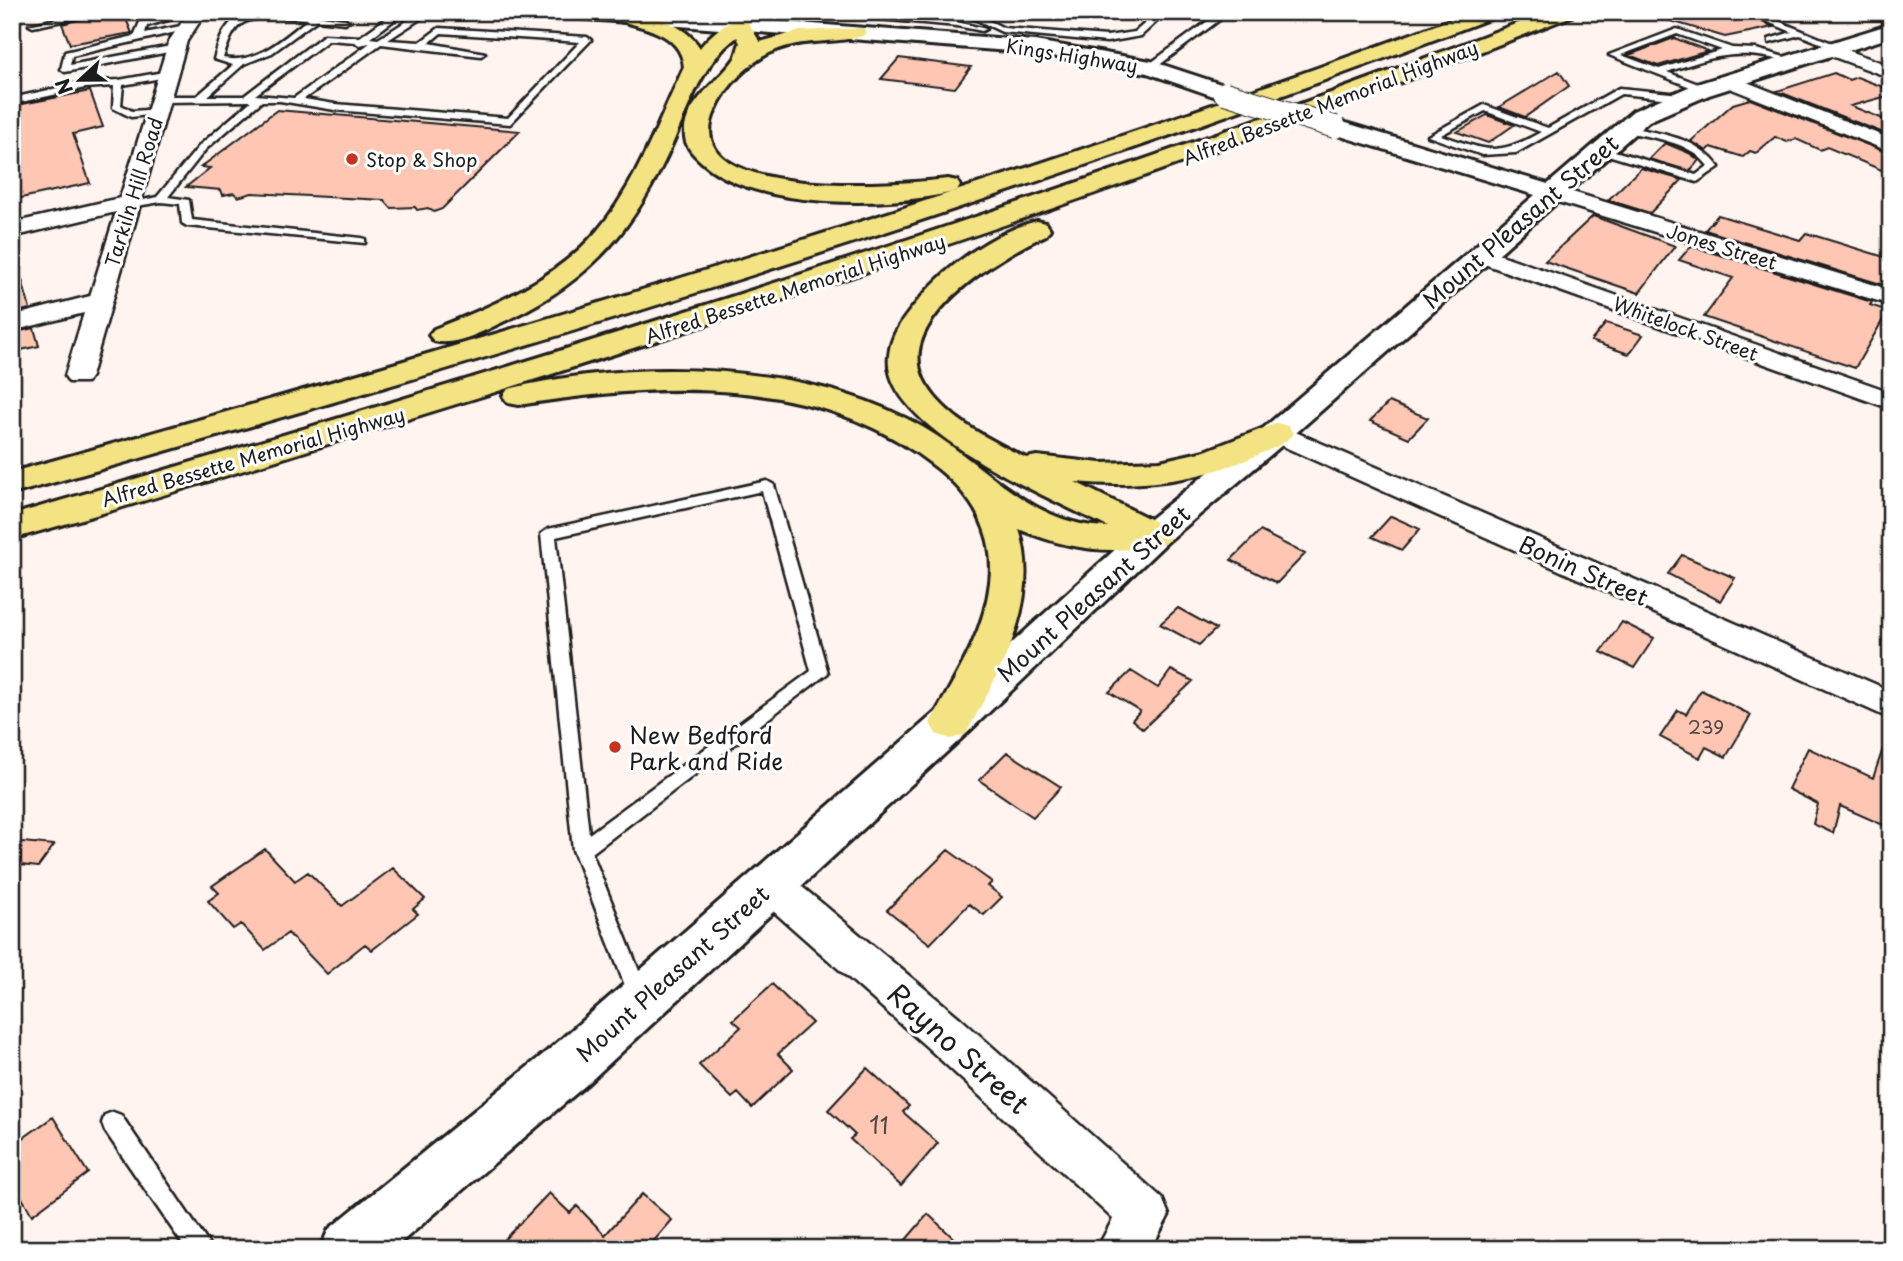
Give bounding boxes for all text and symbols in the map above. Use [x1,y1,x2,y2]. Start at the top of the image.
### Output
street label: Kings Highway [1004,31,1140,79]
street label: Alfred Bessette Memorial Highway [1178,33,1482,171]
north arrow [46,46,116,116]
text: N [48,75,79,99]
street label: Tarkiln Hill Road [97,114,169,270]
street label: Mount Pleasant Street [1414,126,1626,316]
place label: Stop & Shop [366,145,478,173]
marker: Stop & Shop [344,151,360,167]
street label: Jones Street [1663,216,1781,276]
street label: Alfred Bessette Memorial Highway [641,226,949,350]
street label: Whitelock Street [1610,289,1763,367]
street label: Alfred Bessette Memorial Highway [98,399,408,513]
street label: Mount Pleasant Street [988,496,1198,690]
street label: Bonin Street [1514,526,1654,614]
house number: 239 [1688,712,1724,740]
place label: New Bedford Park and Ride [629,717,783,778]
marker: New Bedford Park and Ride [607,739,623,755]
street label: Mount Pleasant Street [567,876,777,1070]
street label: Rayno Street [878,972,1040,1124]
house number: 11 [869,1107,889,1142]

